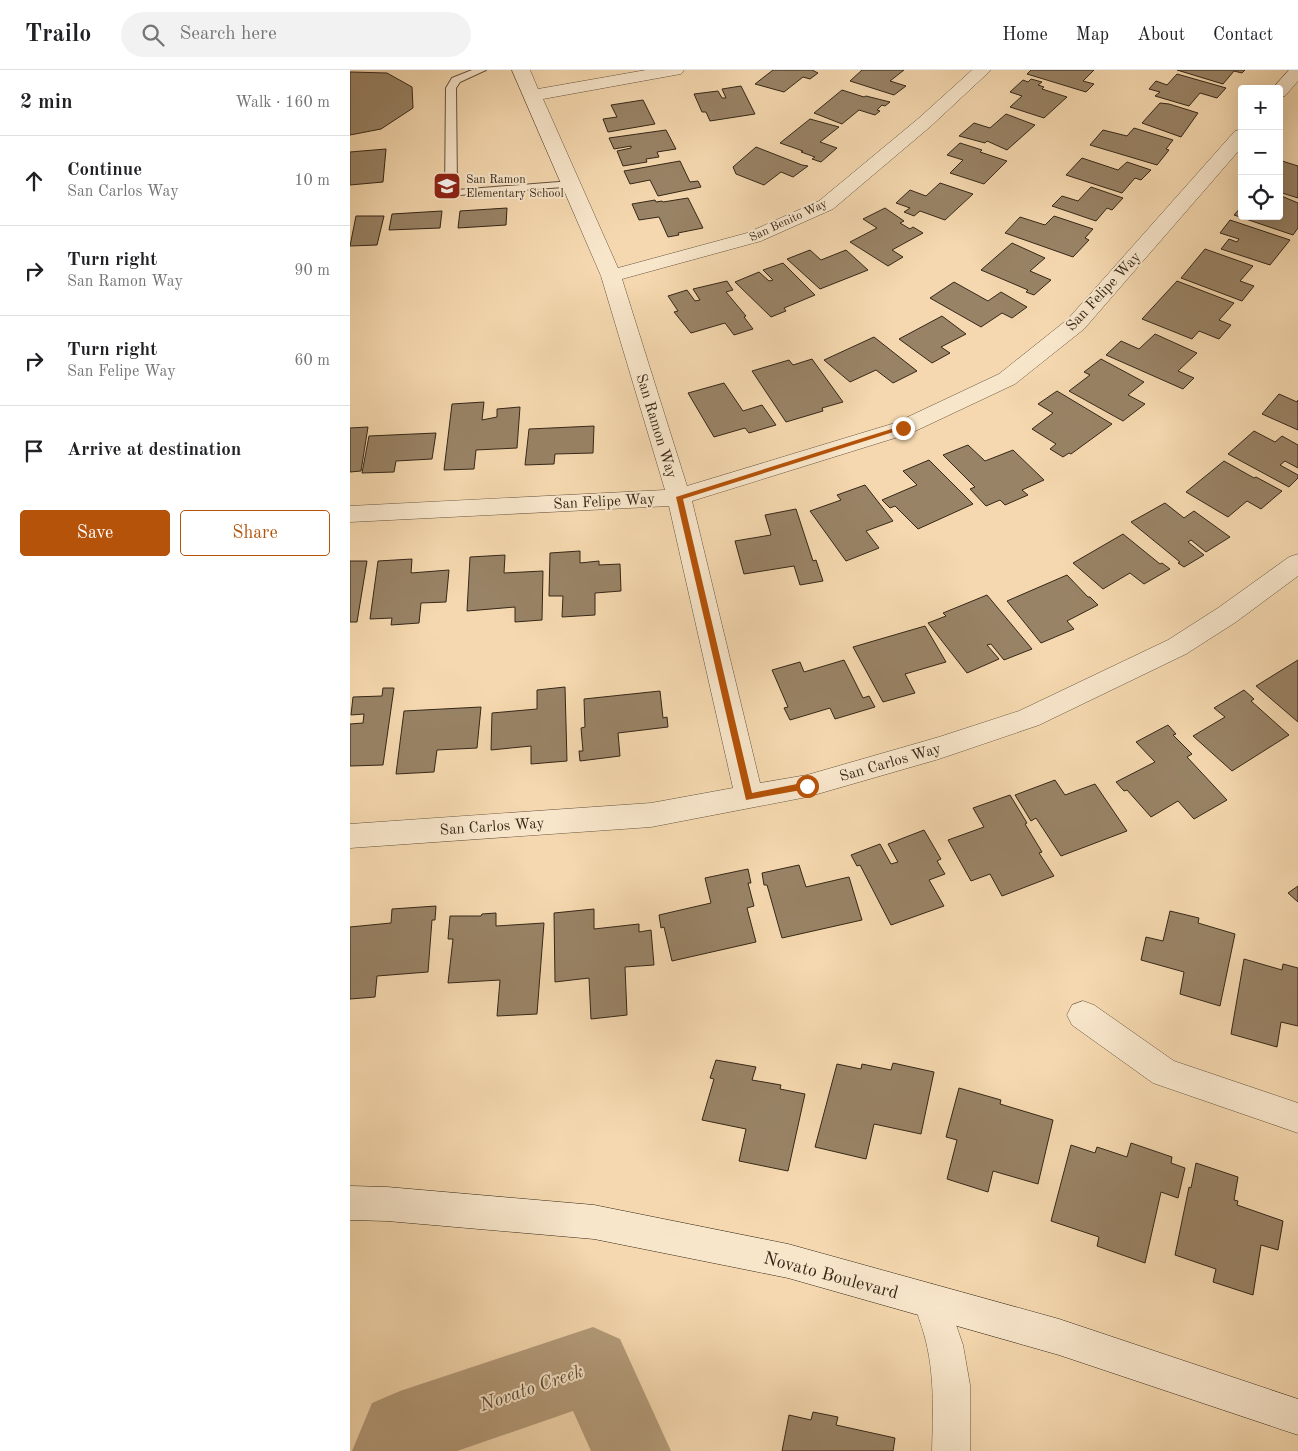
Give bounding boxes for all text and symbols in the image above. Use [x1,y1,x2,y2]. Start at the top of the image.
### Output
search box [121,12,471,57]
icon: search [139,21,167,49]
text: Trailo [25,23,91,47]
text: Search here [179,25,277,44]
text: Home [1002,26,1048,44]
text: Map [1076,26,1109,44]
text: About [1137,26,1185,44]
text: Contact [1213,26,1273,44]
map controls [1238,85,1283,220]
button: + [1238,85,1283,130]
text: 2 min [20,92,73,113]
text: Walk · 160 m [235,95,330,111]
button: − [1238,130,1283,175]
text: Continue [67,161,142,180]
icon: ahead [20,167,48,195]
school or university icon: San Ramon Elementary School [432,171,462,201]
text: 10 m [294,173,330,189]
place label: San Ramon Elementary School [466,174,564,200]
button: locate [1238,175,1283,220]
text: San Carlos Way [67,184,179,200]
street label: San Benito Way [748,197,830,244]
street label: San Felipe Way [1064,250,1144,334]
text: Turn right [67,251,157,270]
icon: right [20,257,48,285]
text: 90 m [294,263,330,279]
text: San Ramon Way [67,274,183,290]
text: Turn right [67,341,157,360]
icon: right [20,347,48,375]
text: 60 m [294,353,330,369]
text: San Felipe Way [67,364,176,380]
street label: San Ramon Way [632,372,679,481]
route end [892,417,915,440]
icon: arrive [20,437,48,465]
text: Arrive at destination [67,441,241,460]
street label: San Felipe Way [553,492,655,513]
button: Save [20,510,170,556]
button: Share [180,510,330,556]
street label: San Carlos Way [838,742,943,785]
route start [796,775,819,798]
street label: San Carlos Way [439,816,545,839]
street label: Novato Boulevard [761,1249,900,1303]
water label: Novato Creek [476,1363,586,1416]

